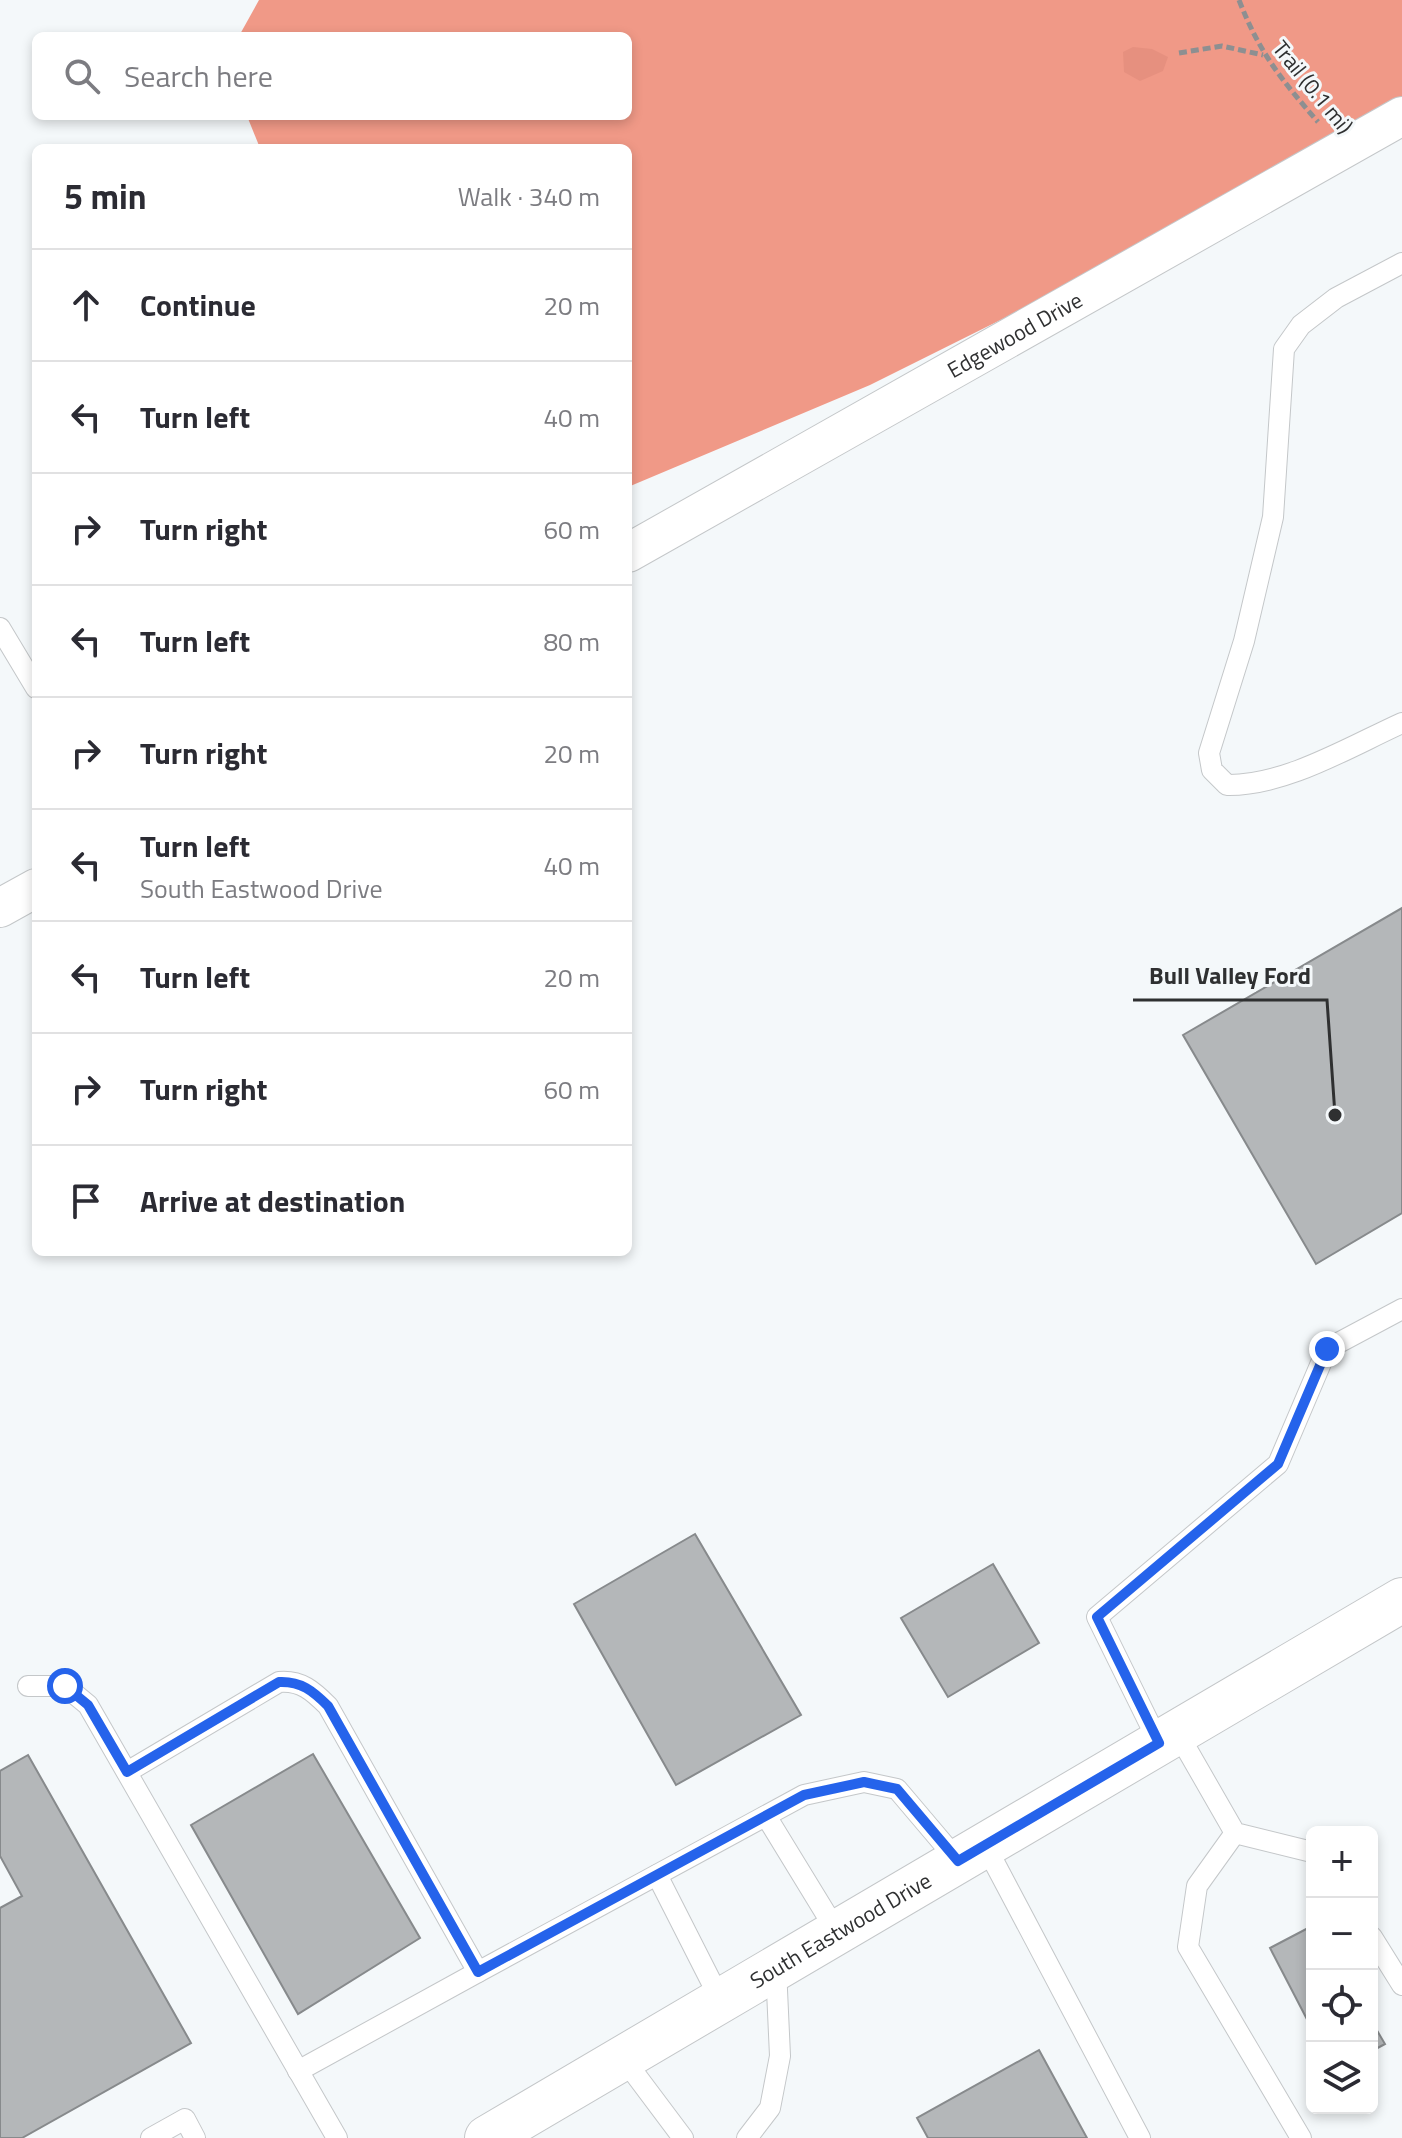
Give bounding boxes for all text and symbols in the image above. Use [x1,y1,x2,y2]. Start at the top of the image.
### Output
search box [32,32,632,120]
street label: Trail (0.1 mi) [1265,33,1361,141]
text: Search here [124,53,273,99]
icon: search [60,54,104,98]
text: 5 min [64,170,147,222]
text: Walk · 340 m [458,177,600,216]
text: Continue [140,282,256,328]
icon: ahead [64,283,108,327]
street label: Edgewood Drive [941,283,1089,387]
text: 20 m [543,286,600,325]
text: Turn left [140,394,250,440]
icon: left [64,395,108,439]
text: 40 m [543,398,600,437]
text: Turn right [140,506,268,552]
icon: right [64,507,108,551]
text: 60 m [543,510,600,549]
text: Turn left [140,618,250,664]
icon: left [64,619,108,663]
text: 80 m [543,622,600,661]
text: Turn right [140,730,268,776]
icon: right [64,731,108,775]
text: 20 m [543,734,600,773]
text: Turn left [140,823,250,869]
icon: left [64,843,108,887]
text: 40 m [543,846,600,885]
text: South Eastwood Drive [140,869,383,908]
callout: Bull Valley Ford [1133,952,1327,1000]
text: Turn left [140,954,250,1000]
icon: left [64,955,108,999]
text: Bull Valley Ford [1149,957,1311,993]
text: 20 m [543,958,600,997]
text: Turn right [140,1066,268,1112]
icon: right [64,1067,108,1111]
text: 60 m [543,1070,600,1109]
text: Arrive at destination [140,1178,405,1224]
icon: arrive [64,1179,108,1223]
route end [1309,1331,1345,1367]
route start [47,1668,83,1704]
map controls [1306,1826,1378,2114]
button: + [1306,1826,1378,1898]
street label: South Eastwood Drive [743,1863,938,1997]
button: − [1306,1898,1378,1970]
button: locate [1306,1970,1378,2042]
button: layers [1306,2042,1378,2114]

